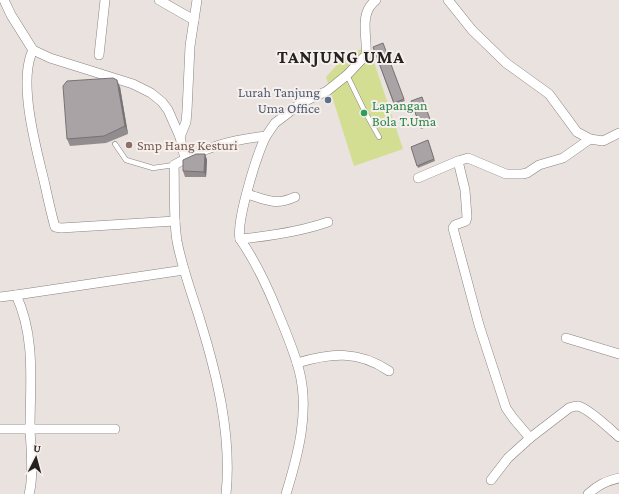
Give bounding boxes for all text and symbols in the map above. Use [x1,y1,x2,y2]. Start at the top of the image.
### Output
district label: TANJUNG UMA [277,47,405,67]
place label: Lurah Tanjung Uma Office [238,84,320,116]
marker: Lurah Tanjung Uma Office [323,95,333,105]
place label: Lapangan Bola T.Uma [372,97,437,129]
marker: Lapangan Bola T.Uma [359,108,369,118]
place label: Smp Hang Kesturi [137,137,238,153]
marker: Smp Hang Kesturi [124,140,134,150]
north arrow [16,438,56,478]
text: U [33,442,42,454]

